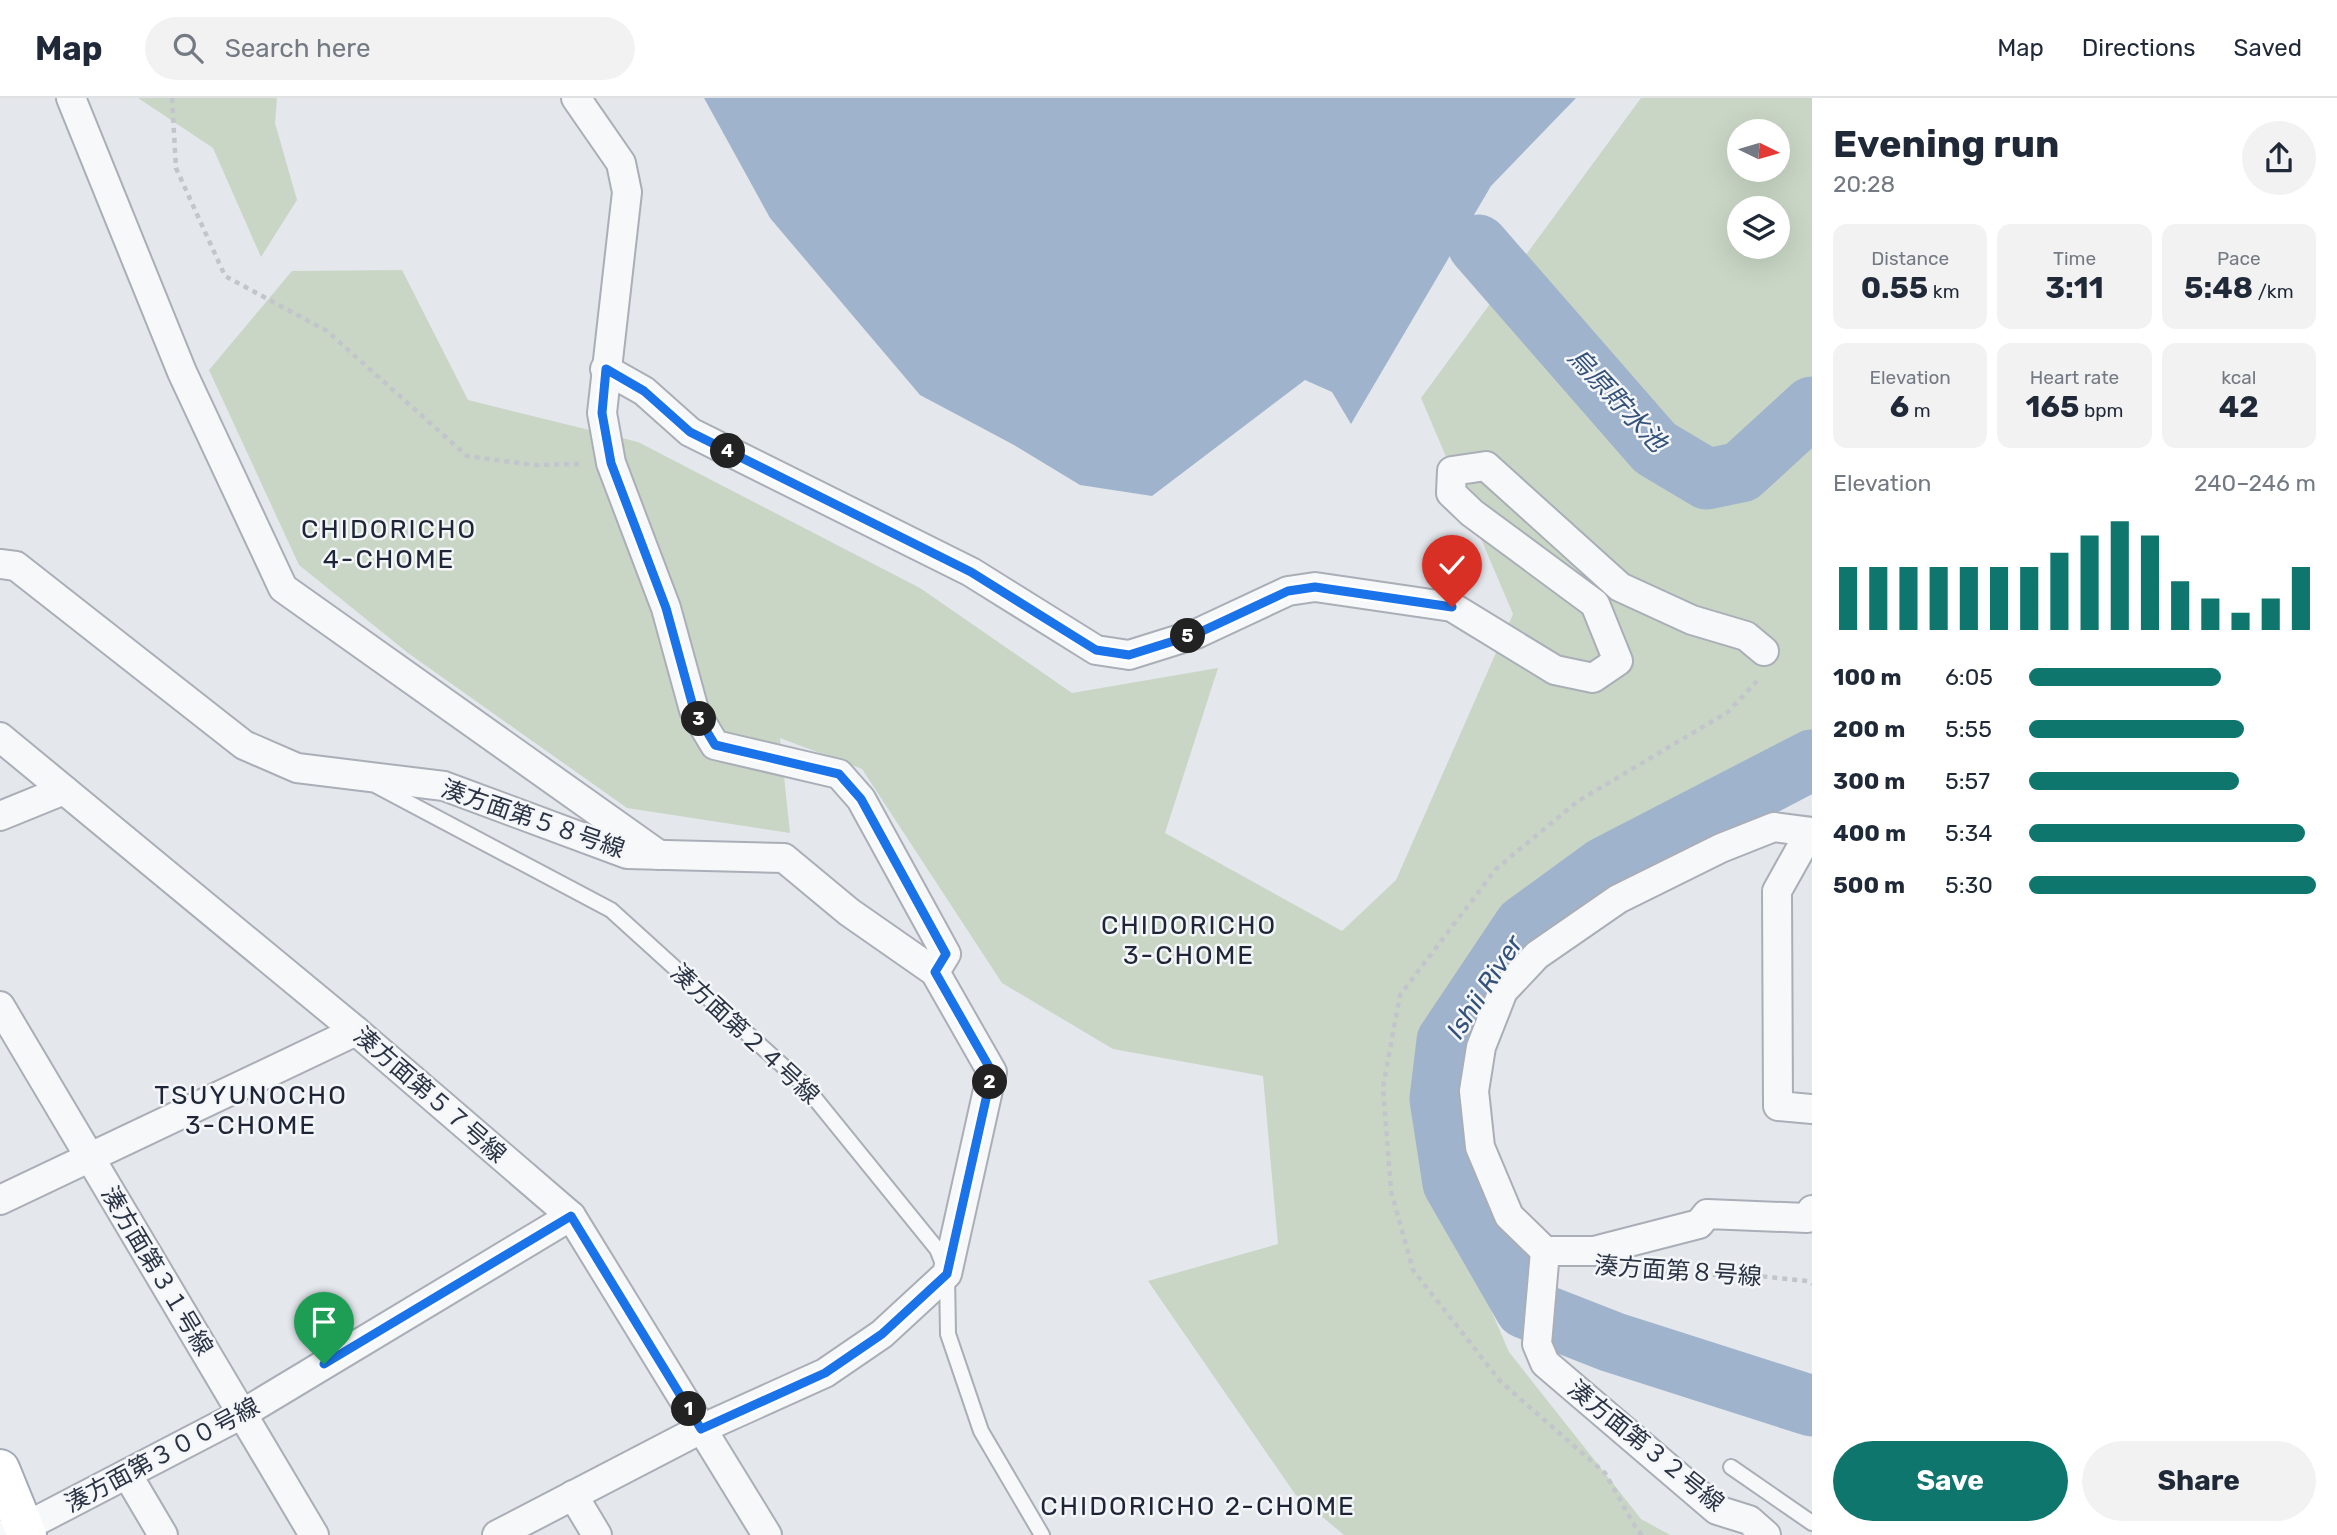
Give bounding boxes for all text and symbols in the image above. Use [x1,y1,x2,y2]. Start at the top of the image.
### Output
search box [145,17,635,80]
text: Map [35,29,103,68]
icon: search [169,29,207,67]
text: Search here [225,33,370,64]
text: Map [1997,34,2044,62]
text: Directions [2082,34,2195,62]
text: Saved [2233,34,2302,62]
north arrow [1727,119,1790,182]
map controls [1727,119,1790,259]
text: Evening run [1833,121,2059,167]
button: share [2242,121,2316,195]
text: 20:28 [1833,170,1895,198]
button: layers [1727,196,1790,259]
text: Distance [1871,247,1949,270]
text: Time [2053,247,2096,270]
text: Pace [2217,247,2261,270]
text: 0.55 [1861,270,1928,306]
text: 3:11 [2045,270,2104,306]
text: 5:48 [2184,270,2253,306]
text: km [1928,280,1960,303]
text: /km [2253,280,2294,303]
water label: 烏原貯水池 [1561,342,1675,460]
text: Elevation [1869,366,1951,389]
text: Heart rate [2030,366,2119,389]
text: kcal [2221,366,2256,389]
text: 6 [1890,389,1909,425]
text: 165 [2025,389,2079,425]
text: 42 [2219,389,2259,425]
text: m [1909,399,1931,422]
text: bpm [2079,399,2124,422]
pin: 4 [710,434,746,468]
text: 4 [721,439,734,462]
text: Elevation [1833,469,1932,497]
text: 240–246 m [2194,469,2316,497]
district label: CHIDORICHO 4-CHOME [301,514,477,575]
pin [1422,535,1482,607]
icon: check [1433,546,1471,584]
pin: 5 [1170,618,1206,654]
text: 5 [1181,624,1194,647]
text: 100 m [1833,663,1902,691]
text: 6:05 [1945,663,1993,691]
pin: 3 [682,702,716,736]
text: 3 [692,707,705,730]
text: 200 m [1833,715,1905,743]
text: 5:55 [1945,715,1992,743]
text: 300 m [1833,767,1905,795]
text: 5:57 [1945,767,1990,795]
street label: 湊方面第５８号線 [438,775,628,863]
text: 400 m [1833,819,1906,847]
text: 5:34 [1945,819,1993,847]
text: 500 m [1833,871,1905,899]
text: 5:30 [1945,871,1993,899]
district label: CHIDORICHO 3-CHOME [1101,910,1277,971]
water label: Ishii River [1440,929,1530,1045]
street label: 湊方面第２４号線 [665,958,825,1110]
street label: 湊方面第５７号線 [348,1021,512,1169]
pin: 2 [972,1065,1007,1100]
text: 2 [983,1070,996,1093]
district label: TSUYUNOCHO 3-CHOME [154,1080,348,1141]
street label: 湊方面第３１号線 [96,1182,218,1360]
street label: 湊方面第８号線 [1593,1251,1763,1291]
pin [294,1292,354,1364]
icon: arrive [305,1303,343,1341]
street label: 湊方面第３２号線 [1563,1375,1729,1517]
street label: 湊方面第３００号線 [60,1392,264,1518]
pin: 1 [672,1392,706,1426]
text: 1 [684,1397,693,1420]
button: Save [1833,1441,2068,1521]
button: Share [2082,1441,2316,1521]
district label: CHIDORICHO 2-CHOME [1040,1491,1356,1522]

